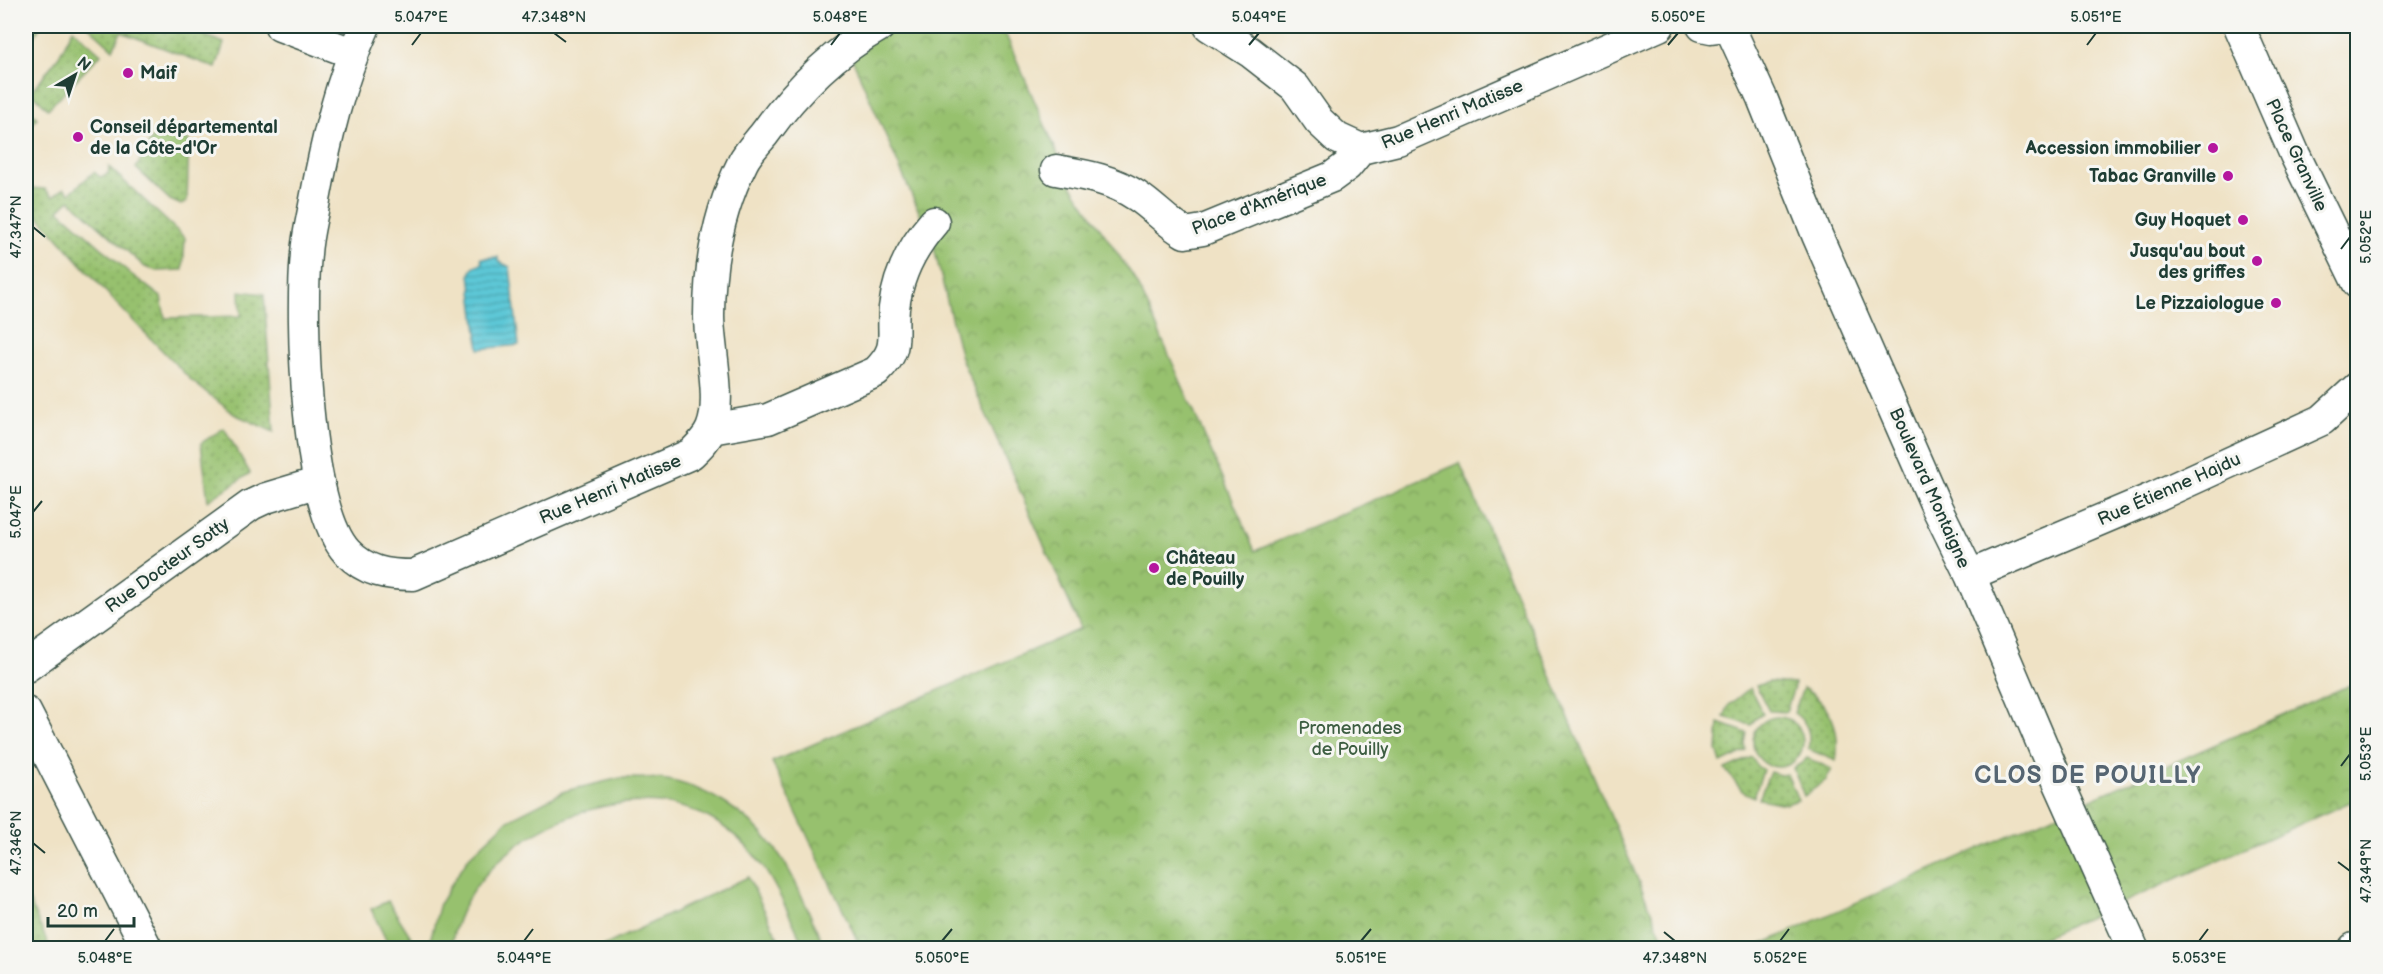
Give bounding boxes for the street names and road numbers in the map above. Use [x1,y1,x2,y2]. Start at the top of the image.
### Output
street label: Rue Henri Matisse [1378,75,1526,154]
street label: Place Granville [2261,96,2332,215]
street label: Place d'Amérique [1189,169,1330,240]
street label: Boulevard Montaigne [1885,405,1975,572]
street label: Rue Étienne Hajdu [2094,447,2244,530]
street label: Rue Henri Matisse [536,450,684,529]
street label: Rue Docteur Sotty [101,513,234,617]

